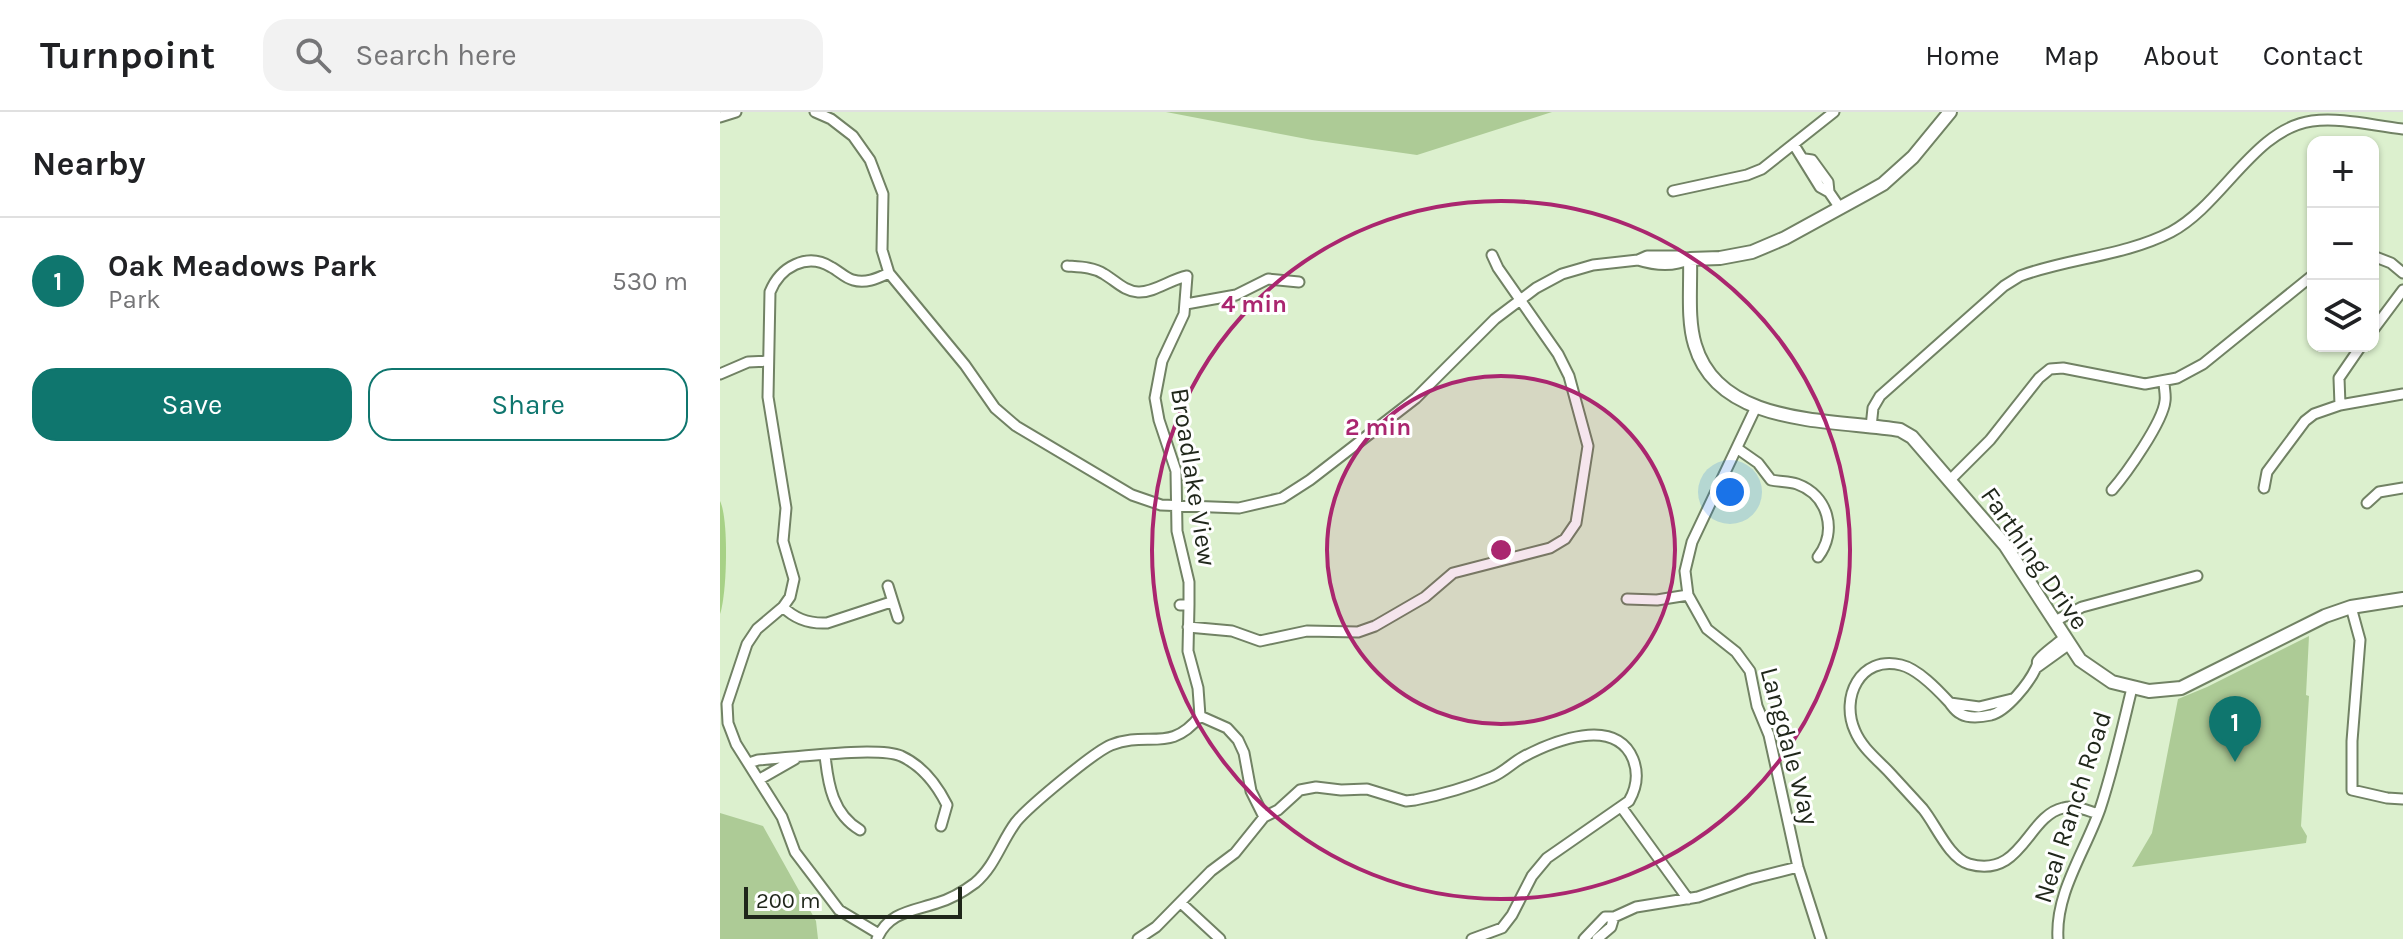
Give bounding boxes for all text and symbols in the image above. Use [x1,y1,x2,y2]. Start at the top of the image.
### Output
search box [263,19,823,91]
text: Turnpoint [40,33,215,78]
icon: search [291,33,335,77]
text: Search here [355,37,517,73]
text: Home [1925,39,2000,72]
text: Map [2044,39,2099,72]
text: About [2143,39,2219,72]
text: Contact [2263,39,2363,72]
map controls [2307,136,2379,352]
button: + [2307,136,2379,208]
text: Nearby [32,144,146,184]
button: − [2307,208,2379,280]
text: Oak Meadows Park [108,248,377,284]
text: 1 [53,266,63,297]
text: 530 m [612,266,688,297]
button: layers [2307,280,2379,352]
text: Park [108,284,161,315]
text: 4 min [1221,290,1287,318]
button: Save [32,368,352,441]
button: Share [368,368,688,441]
street label: Broadlake View [1164,386,1223,568]
text: 2 min [1345,413,1411,441]
your location [1710,472,1750,512]
street label: Farthing Drive [1974,481,2095,636]
centre of rings [1487,536,1515,564]
street label: Langdale Way [1754,664,1825,828]
pin: 1 [2209,696,2261,762]
street label: Neal Ranch Road [2027,707,2118,907]
scale bar [744,883,962,919]
text: 200 m [756,888,821,914]

